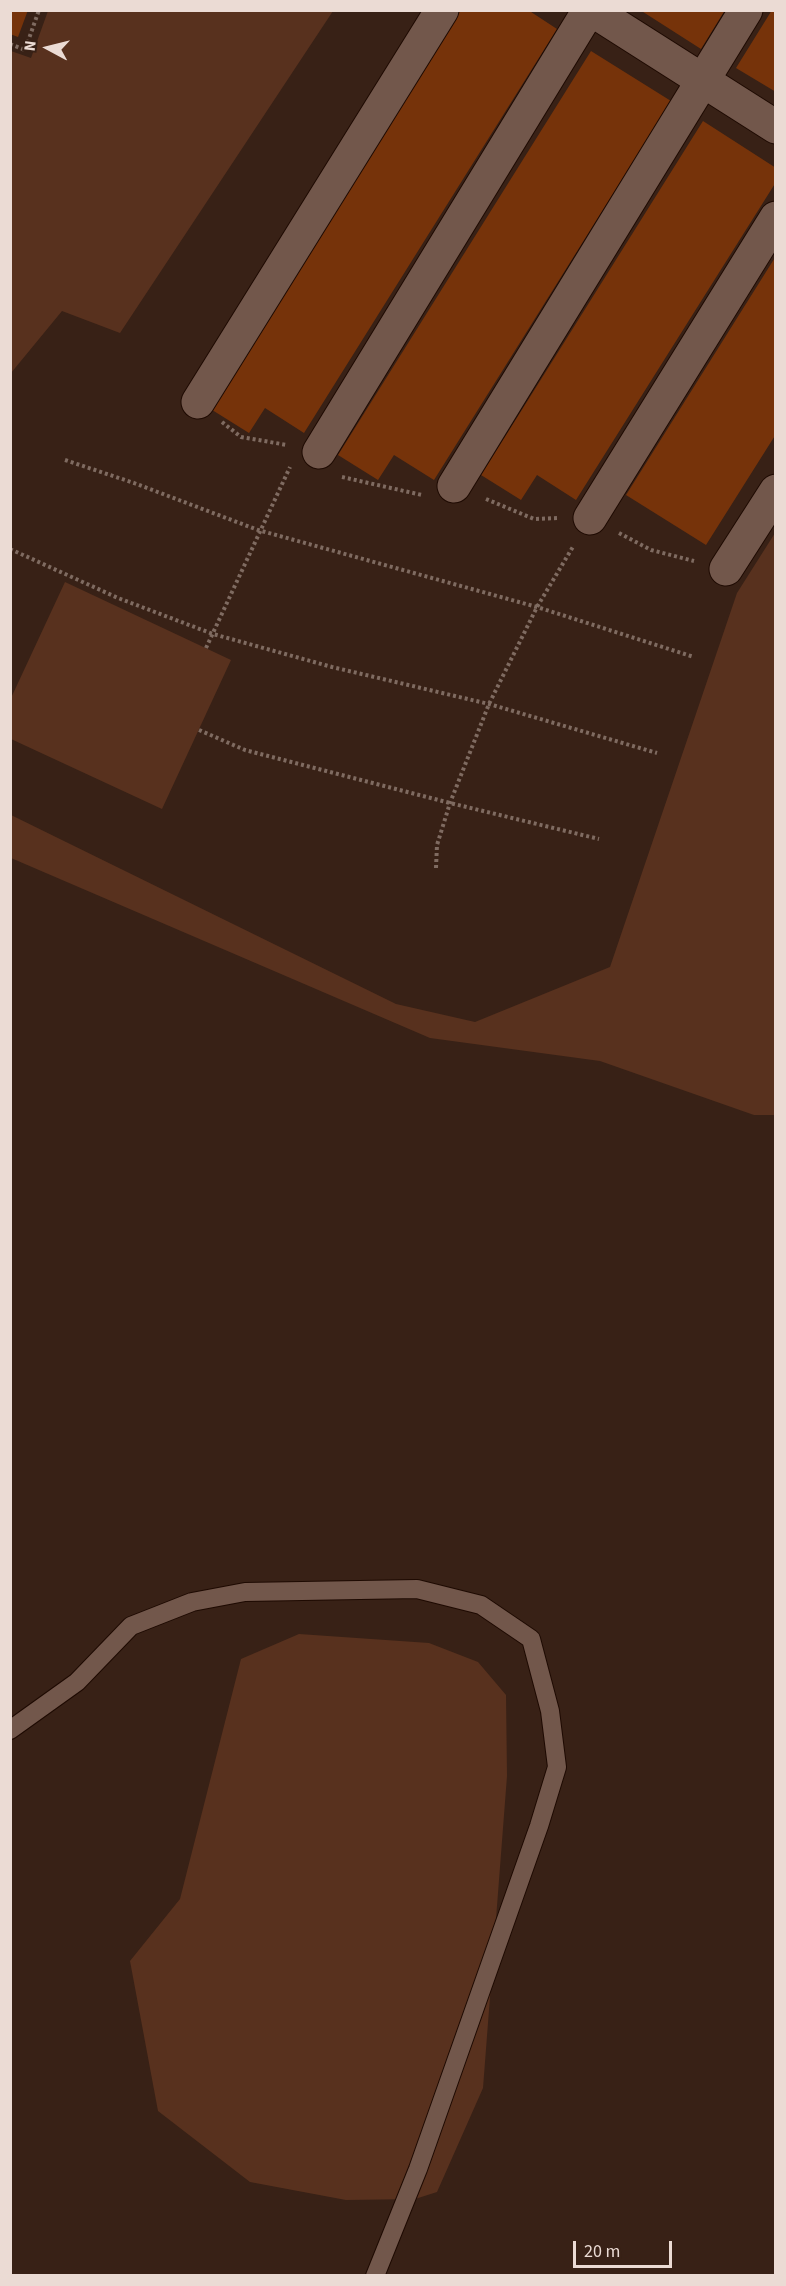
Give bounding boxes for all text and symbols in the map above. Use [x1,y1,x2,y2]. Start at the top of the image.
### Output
north arrow [18,18,78,78]
text: N [19,39,42,52]
scale bar [576,2229,675,2267]
text: 20 m [584,2239,620,2264]

